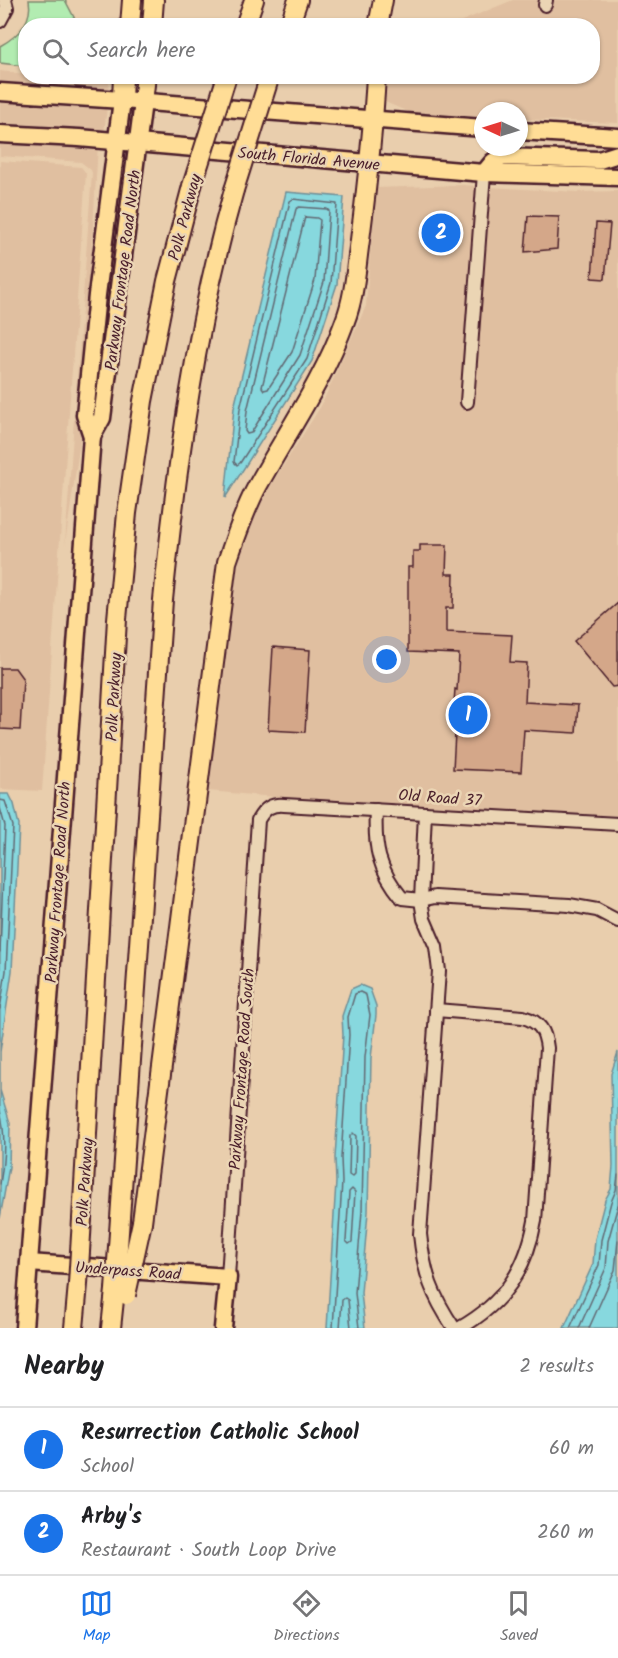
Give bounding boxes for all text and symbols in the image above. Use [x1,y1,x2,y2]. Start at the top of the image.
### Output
search box [18,18,600,84]
text: Search here [87,34,195,69]
icon: search [39,35,72,68]
north arrow [474,102,528,156]
street label: South Florida Avenue [237,141,381,178]
street label: Parkway Frontage Road North [99,168,148,372]
street label: Polk Parkway [162,171,209,263]
pin: 2 [422,210,460,256]
your location [372,645,401,674]
street label: Polk Parkway [100,652,129,742]
pin: 1 [448,692,488,738]
street label: Parkway Frontage Road North [39,780,78,984]
street label: Old Road 37 [398,783,483,814]
street label: Parkway Frontage Road South [223,967,262,1171]
street label: Polk Parkway [70,1137,101,1227]
street label: Underpass Road [74,1255,183,1288]
text: Nearby [24,1346,104,1388]
text: 2 results [519,1351,594,1383]
text: Resurrection Catholic School [81,1416,359,1451]
text: 1 [40,1433,47,1465]
text: 60 m [549,1433,594,1465]
text: School [81,1451,134,1483]
text: Arby's [81,1500,142,1535]
text: 2 [38,1517,49,1549]
text: 260 m [537,1517,594,1549]
text: Restaurant · South Loop Drive [81,1535,336,1567]
tab: Map [80,1587,113,1648]
tab: Directions [273,1587,340,1648]
tab: Saved [500,1587,538,1648]

